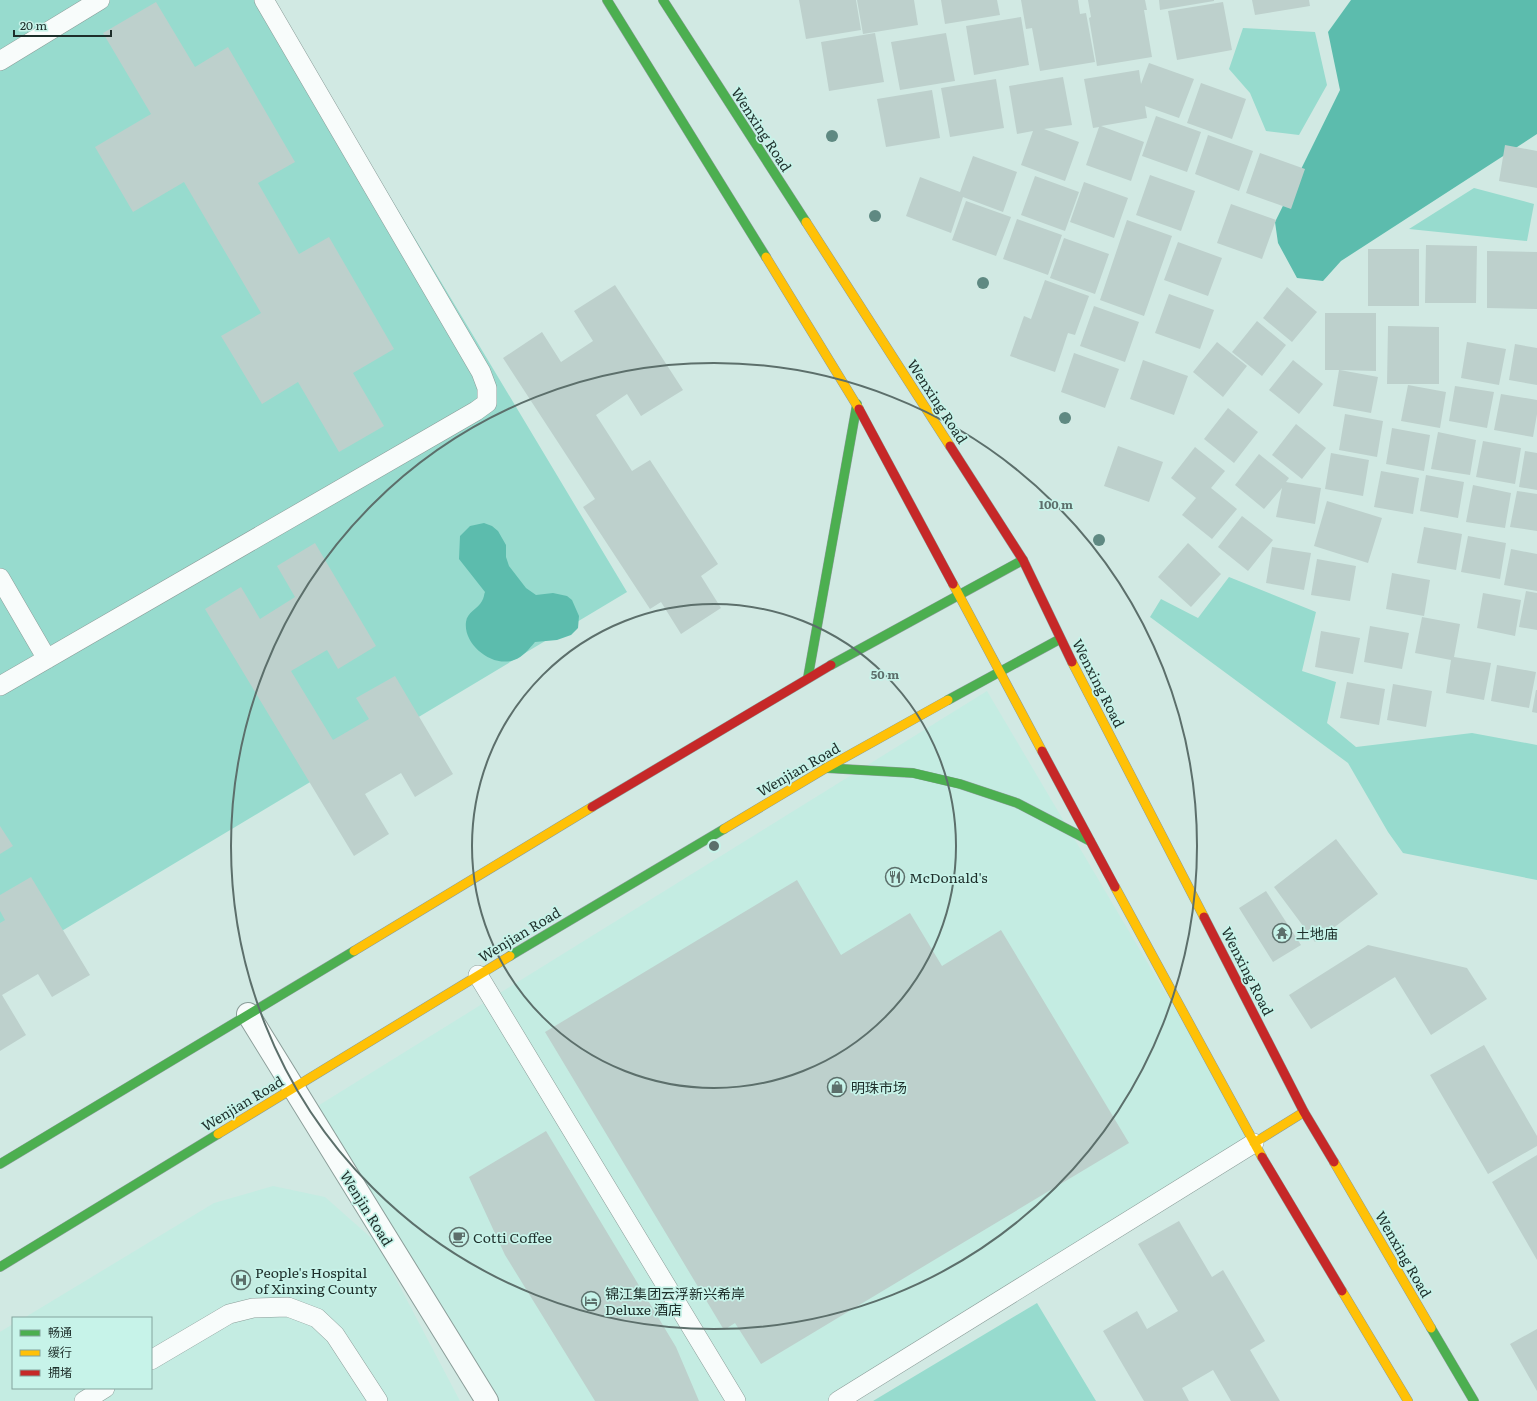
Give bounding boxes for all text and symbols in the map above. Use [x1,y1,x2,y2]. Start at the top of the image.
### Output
scale bar [14,12,111,38]
text: 20 m [20,16,47,34]
street label: Wenxing Road [727,83,797,175]
street label: Wenxing Road [903,355,973,447]
text: 100 m [1039,495,1073,513]
street label: Wenxing Road [1068,635,1130,731]
text: 50 m [871,665,899,683]
street label: Wenjian Road [753,737,843,801]
centre of rings [707,839,721,853]
restaurant icon: McDonald's [884,866,906,888]
place label: McDonald's [909,867,988,887]
street label: Wenjian Road [474,901,564,966]
temple icon: 土地庙 [1271,922,1293,944]
street label: Wenxing Road [1217,923,1279,1019]
place label: 土地庙 [1296,923,1338,943]
street label: Wenjian Road [197,1070,287,1135]
shop icon: 明珠市场 [826,1076,848,1098]
place label: 明珠市场 [851,1077,907,1097]
street label: Wenjin Road [336,1167,398,1250]
street label: Wenxing Road [1371,1207,1437,1301]
cafe icon: Cotti Coffee [448,1226,470,1248]
place label: Cotti Coffee [473,1227,552,1247]
place label: People's Hospital of Xinxing County [255,1262,378,1298]
hospital icon: People's Hospital of Xinxing County [230,1269,252,1291]
place label: 锦江集团云浮新兴希岸 Deluxe 酒店 [605,1283,745,1319]
hotel icon: 锦江集团云浮新兴希岸 Deluxe 酒店 [580,1290,602,1312]
legend [12,1317,152,1389]
text: 畅通 [48,1323,72,1341]
text: 缓行 [48,1343,72,1361]
text: 拥堵 [48,1363,72,1381]

